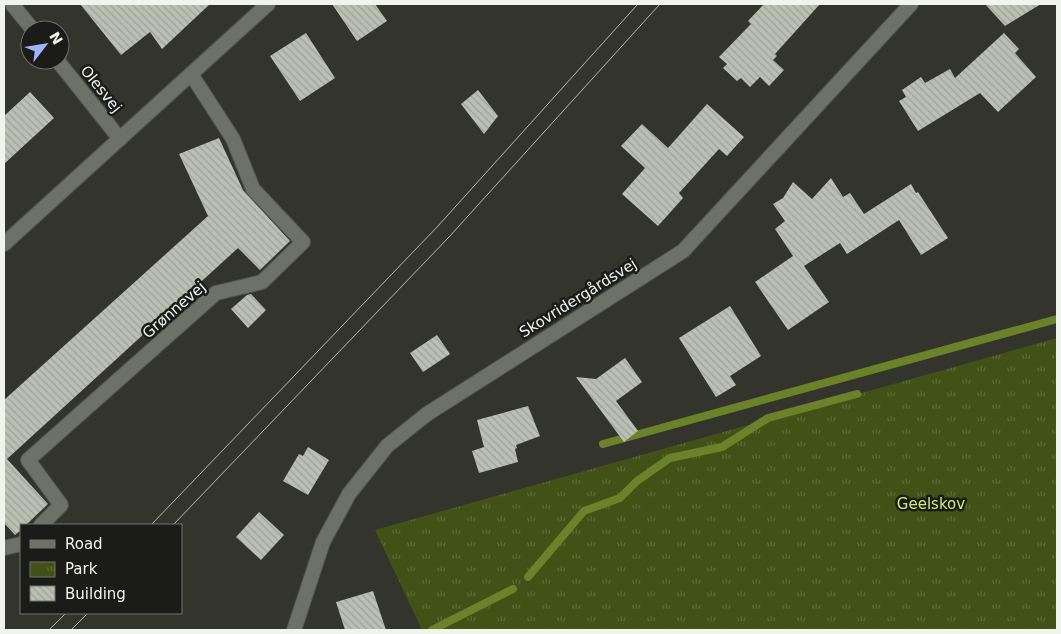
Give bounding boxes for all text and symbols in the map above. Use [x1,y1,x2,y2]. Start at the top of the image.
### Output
north arrow [20,20,70,70]
text: N [46,29,66,47]
street label: Olesvej [77,62,125,116]
street label: Skovridergårdsvej [516,255,640,341]
street label: Grønnevej [139,278,209,342]
park label: Geelskov [897,495,965,513]
legend [20,524,182,614]
text: Road [65,535,103,553]
text: Park [65,560,98,578]
text: Building [65,585,126,603]

